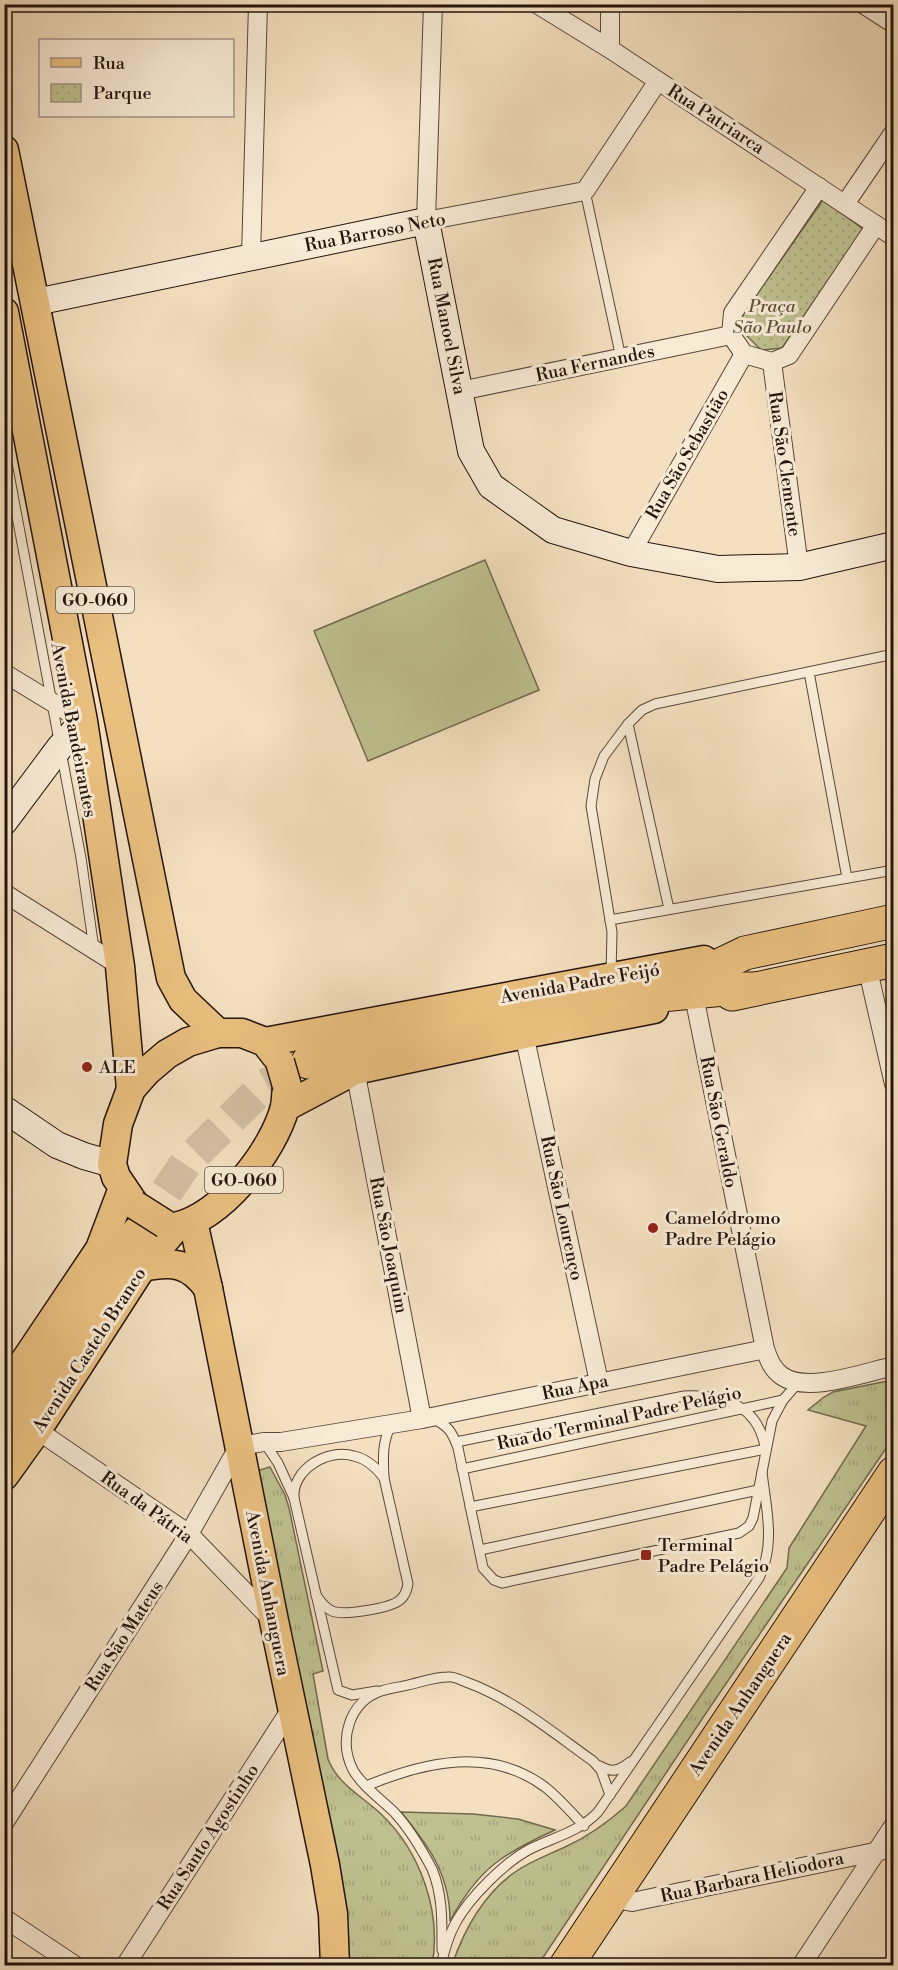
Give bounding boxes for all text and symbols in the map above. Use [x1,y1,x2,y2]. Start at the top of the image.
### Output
legend [39,39,234,117]
text: Rua [93,52,126,75]
street label: Rua Patriarca [663,79,769,160]
text: Parque [93,82,152,105]
street label: Rua Barroso Neto [303,208,448,257]
street label: Rua Manoel Silva [422,256,471,398]
park label: Praça São Paulo [732,295,812,339]
street label: Rua Fernandes [534,340,657,387]
street label: Rua São Sebastião [641,385,734,524]
street label: Rua São Clemente [763,390,806,538]
road number: GO-060 [56,587,134,613]
street label: Avenida Bandeirantes [45,640,102,819]
street label: Avenida Padre Feijó [498,958,662,1009]
street label: Rua São Geraldo [694,1054,743,1190]
place label: ALE [98,1056,136,1079]
marker: ALE [80,1060,94,1074]
street label: Rua São Lourenço [535,1133,588,1283]
road number: GO-060 [205,1167,283,1193]
street label: Rua São Joaquim [364,1175,413,1316]
place label: Camelódromo Padre Pelágio [665,1207,781,1251]
marker: Camelódromo Padre Pelágio [646,1221,660,1235]
street label: Avenida Castelo Branco [27,1263,151,1438]
street label: Rua Apa [540,1369,611,1406]
street label: Rua do Terminal Padre Pelágio [495,1381,744,1456]
street label: Rua da Pátria [96,1466,198,1549]
street label: Avenida Anhanguera [240,1507,295,1679]
place label: Terminal Padre Pelágio [658,1534,769,1578]
marker: Terminal Padre Pelágio [639,1548,653,1562]
street label: Rua São Mateus [80,1577,169,1696]
street label: Avenida Anhanguera [683,1627,797,1781]
street label: Rua Santo Agostinho [153,1760,264,1915]
street label: Rua Barbara Heliodora [658,1847,847,1908]

